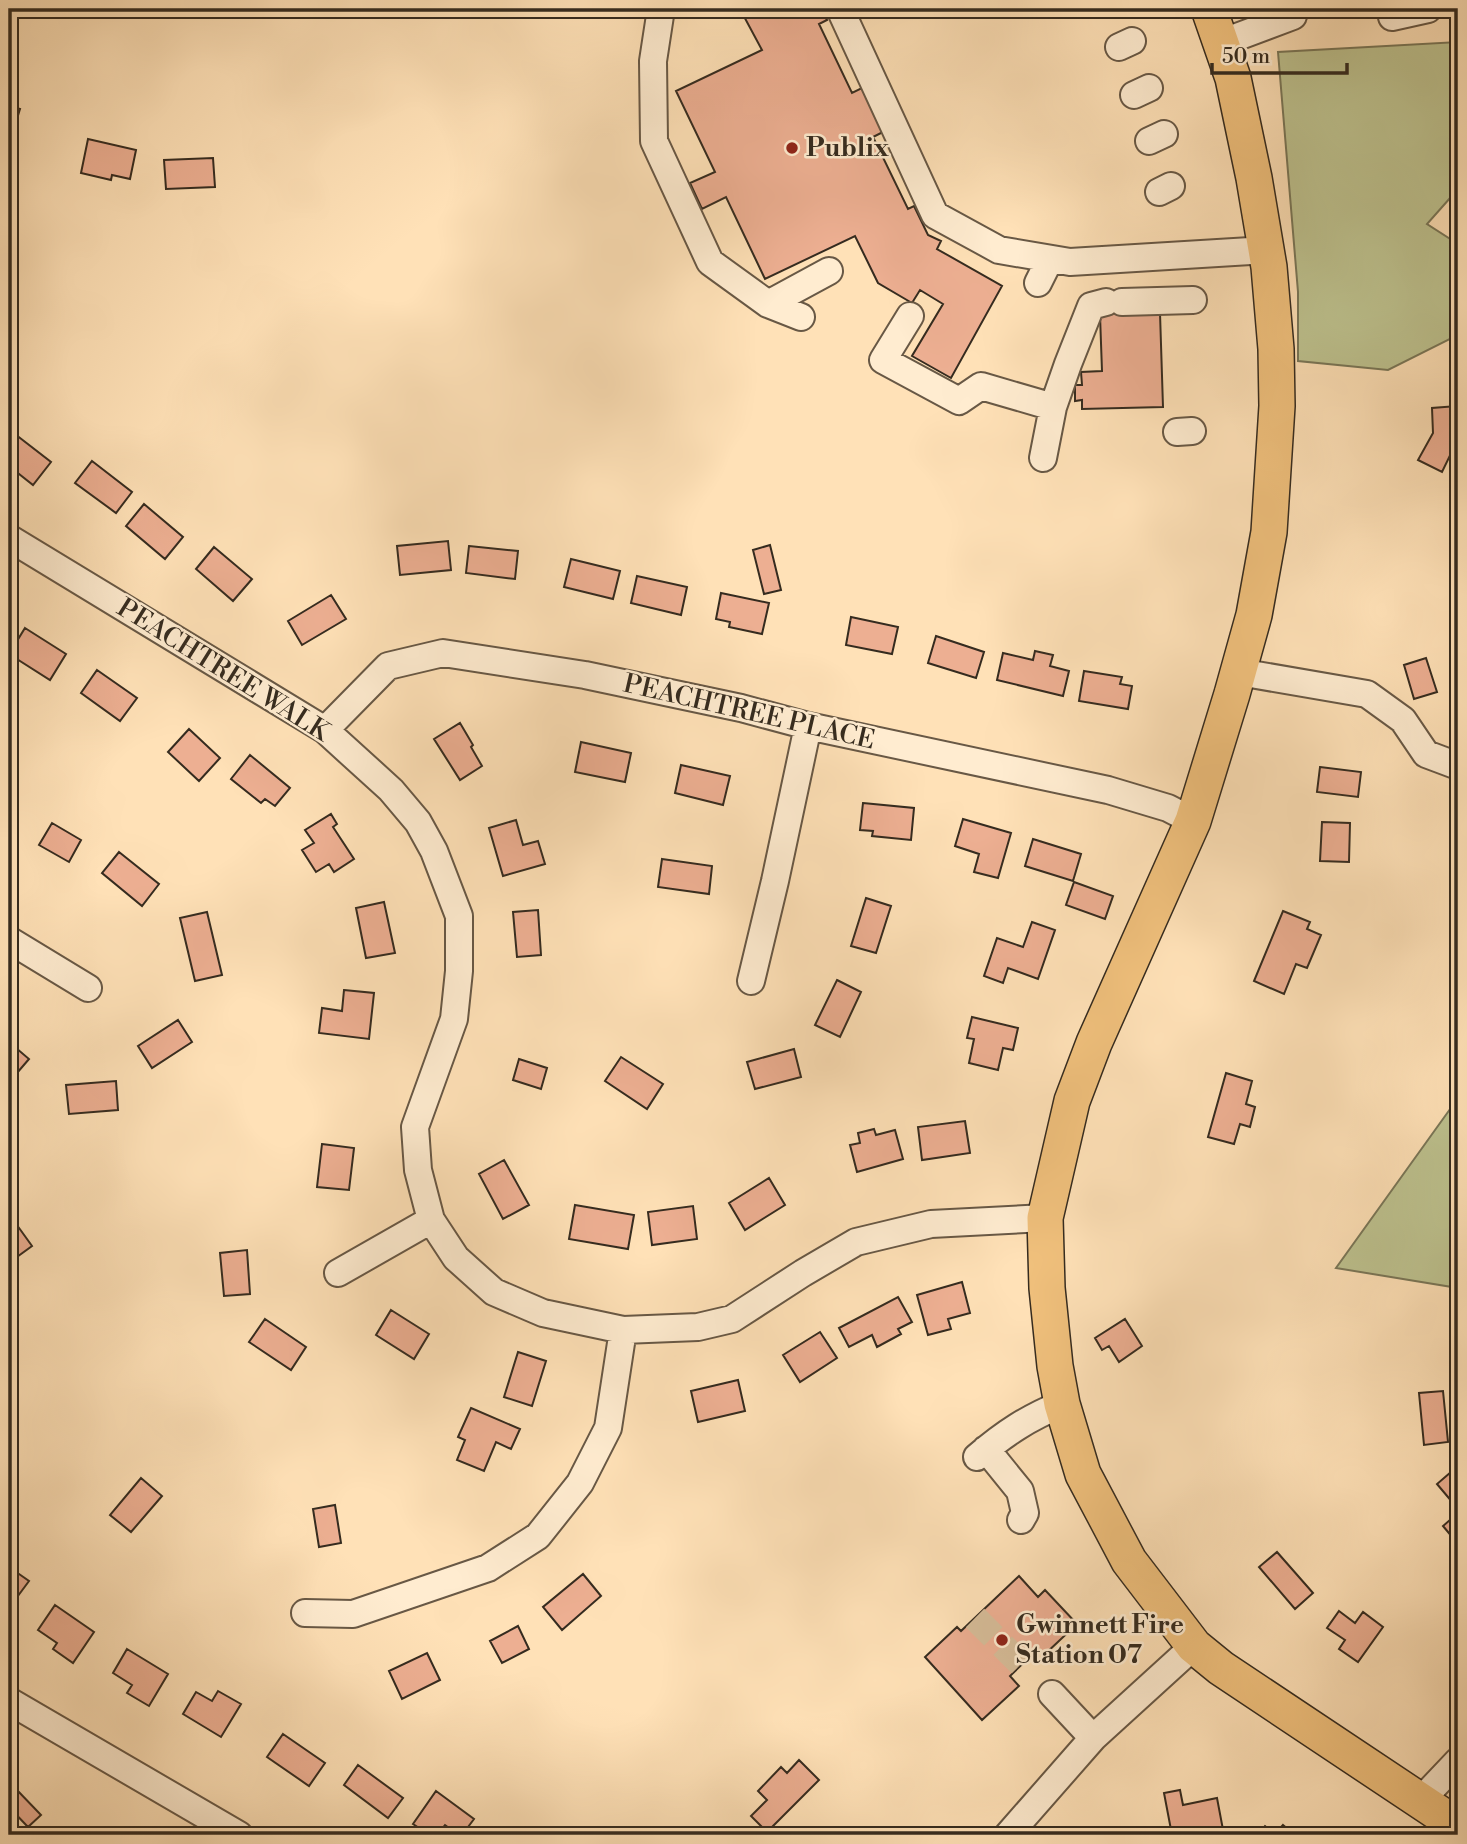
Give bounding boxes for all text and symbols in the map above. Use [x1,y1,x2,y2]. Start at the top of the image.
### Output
scale bar [1212,32,1346,76]
text: 50 m [1222,44,1270,70]
place label: Publix [806,132,889,164]
marker: Publix [784,140,800,156]
street label: PEACHTREE WALK [111,592,337,749]
street label: PEACHTREE PLACE [620,667,878,757]
place label: Gwinnett Fire Station 07 [1016,1609,1184,1671]
marker: Gwinnett Fire Station 07 [994,1632,1010,1648]

